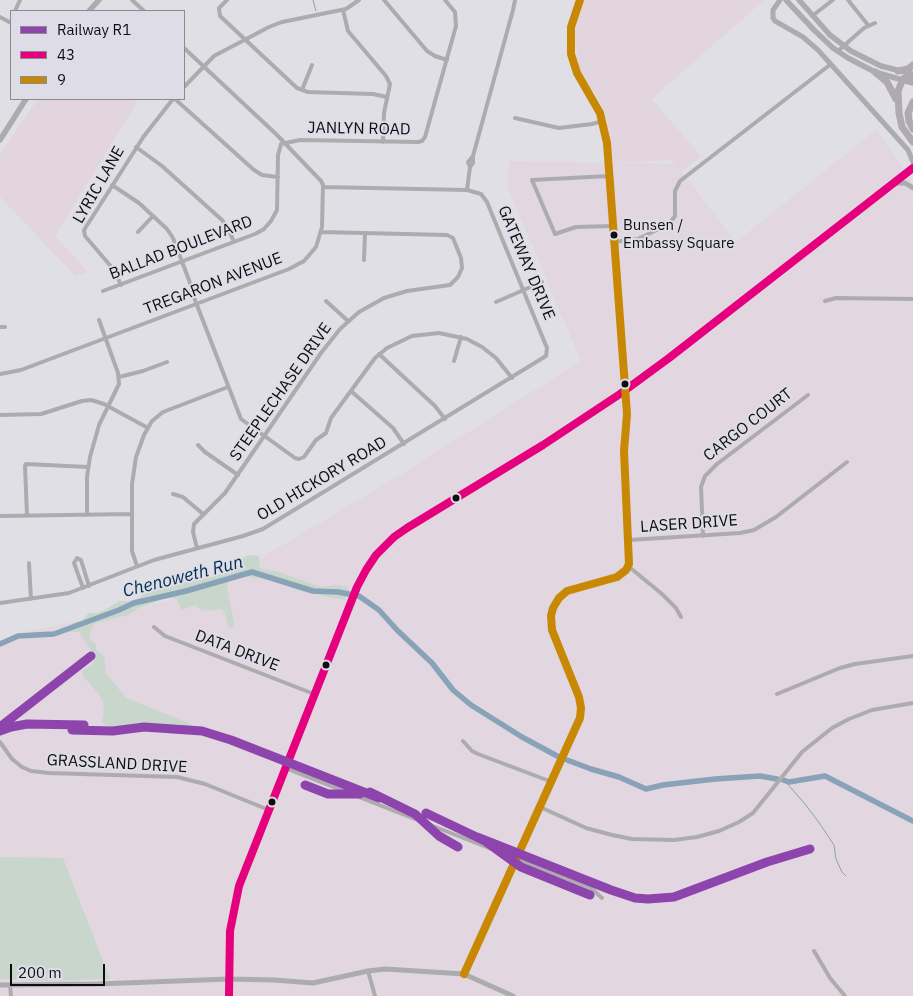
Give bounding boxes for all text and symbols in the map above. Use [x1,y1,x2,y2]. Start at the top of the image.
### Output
legend [10,10,185,100]
text: Railway R1 [57,20,131,39]
text: 43 [57,45,75,64]
text: 9 [57,70,66,89]
street label: JANLYN ROAD [307,119,411,139]
street label: LYRIC LANE [69,143,129,227]
street label: GATEWAY DRIVE [493,203,559,323]
street label: BALLAD BOULEVARD [107,212,255,284]
place label: Bunsen / Embassy Square [623,217,734,252]
marker: Bunsen / Embassy Square [609,230,619,240]
street label: TREGARON AVENUE [141,249,285,319]
street label: STEEPLECHASE DRIVE [226,319,336,465]
unlabelled marker [620,379,630,389]
street label: CARGO COURT [700,384,796,466]
street label: OLD HICKORY ROAD [254,433,390,525]
unlabelled marker [451,493,461,503]
street label: LASER DRIVE [640,511,738,537]
water label: Chenoweth Run [121,552,245,602]
street label: DATA DRIVE [192,626,282,676]
unlabelled marker [321,660,331,670]
street label: GRASSLAND DRIVE [46,751,188,777]
unlabelled marker [267,797,277,807]
scale bar [12,954,108,986]
text: 200 m [18,963,62,982]

